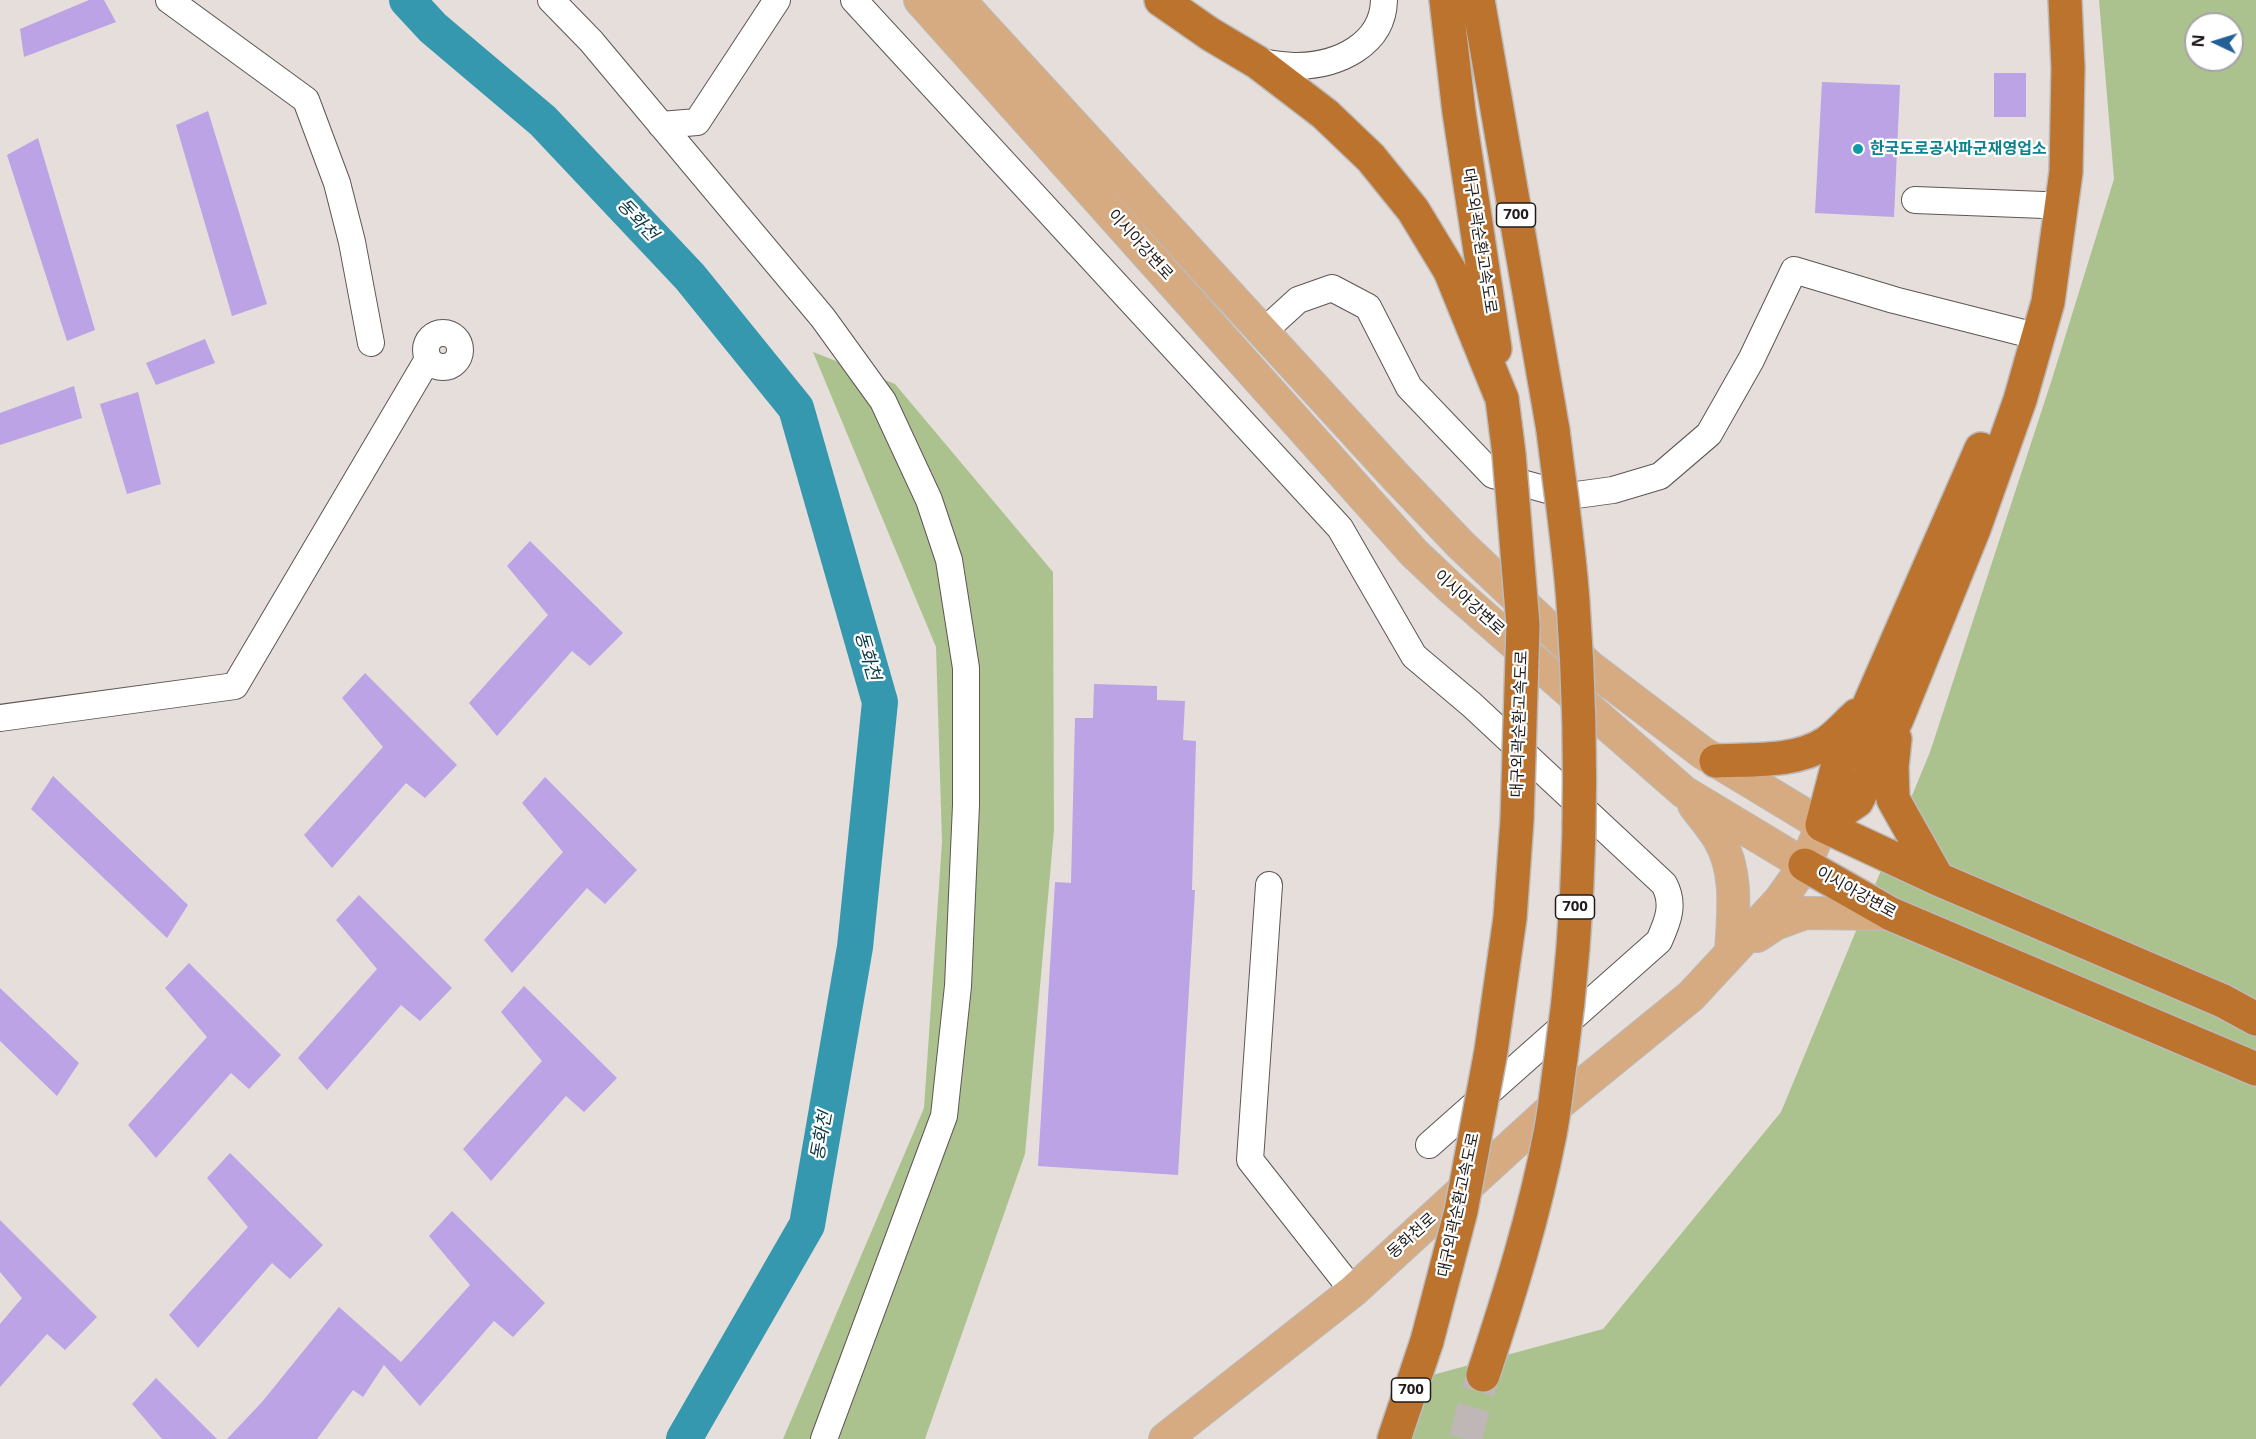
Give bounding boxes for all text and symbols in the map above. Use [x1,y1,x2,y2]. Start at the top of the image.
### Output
north arrow [2184,12,2244,72]
text: N [2187,34,2209,48]
place label: 한국도로공사파군재영업소 [1870,139,2047,159]
marker: 한국도로공사파군재영업소 [1851,142,1865,156]
street label: 대구외곽순환고속도로 [1458,167,1500,315]
water label: 동화천 [612,194,662,246]
road number: 700 [1496,203,1536,227]
street label: 이시아강변로 [1103,206,1177,284]
street label: 이시아강변로 [1430,566,1508,640]
water label: 동화천 [850,629,884,683]
street label: 대구외곽순환고속도로 [1508,650,1532,798]
street label: 이시아강변로 [1813,863,1899,923]
road number: 700 [1556,895,1594,919]
water label: 동화천 [807,1110,837,1162]
street label: 대구외곽순환고속도로 [1434,1131,1484,1279]
street label: 동화천로 [1384,1209,1440,1263]
road number: 700 [1392,1378,1430,1402]

